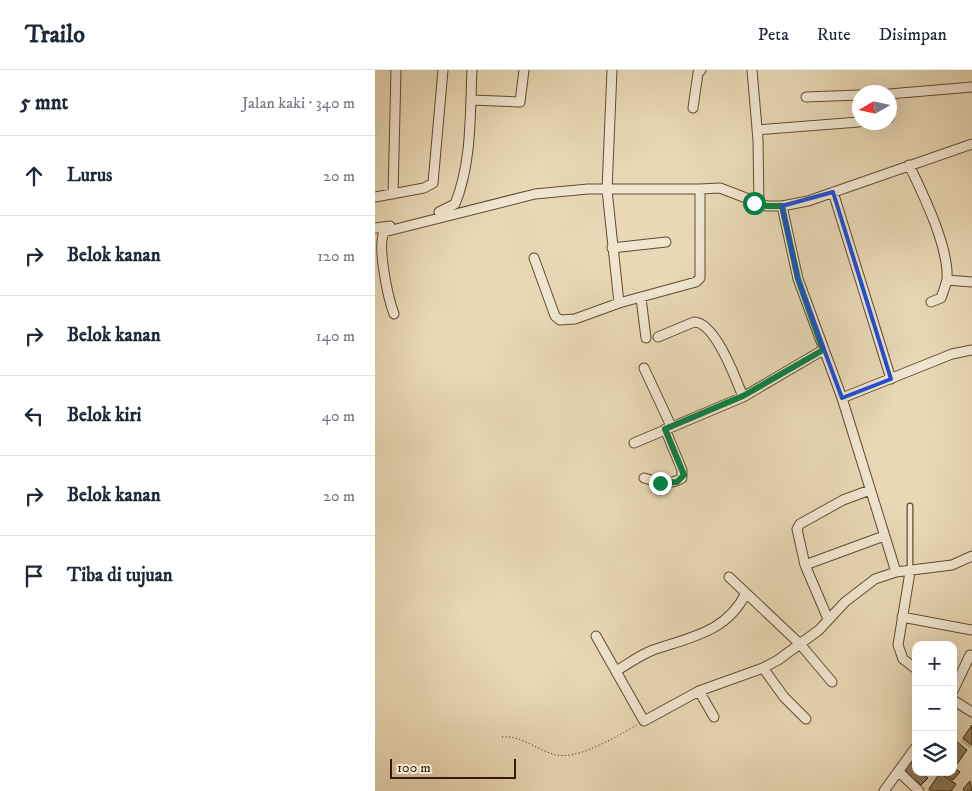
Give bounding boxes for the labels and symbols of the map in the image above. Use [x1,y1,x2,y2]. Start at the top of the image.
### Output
north arrow [852,85,897,130]
route start [743,192,766,215]
route end [649,472,672,495]
scale bar [390,756,516,779]

